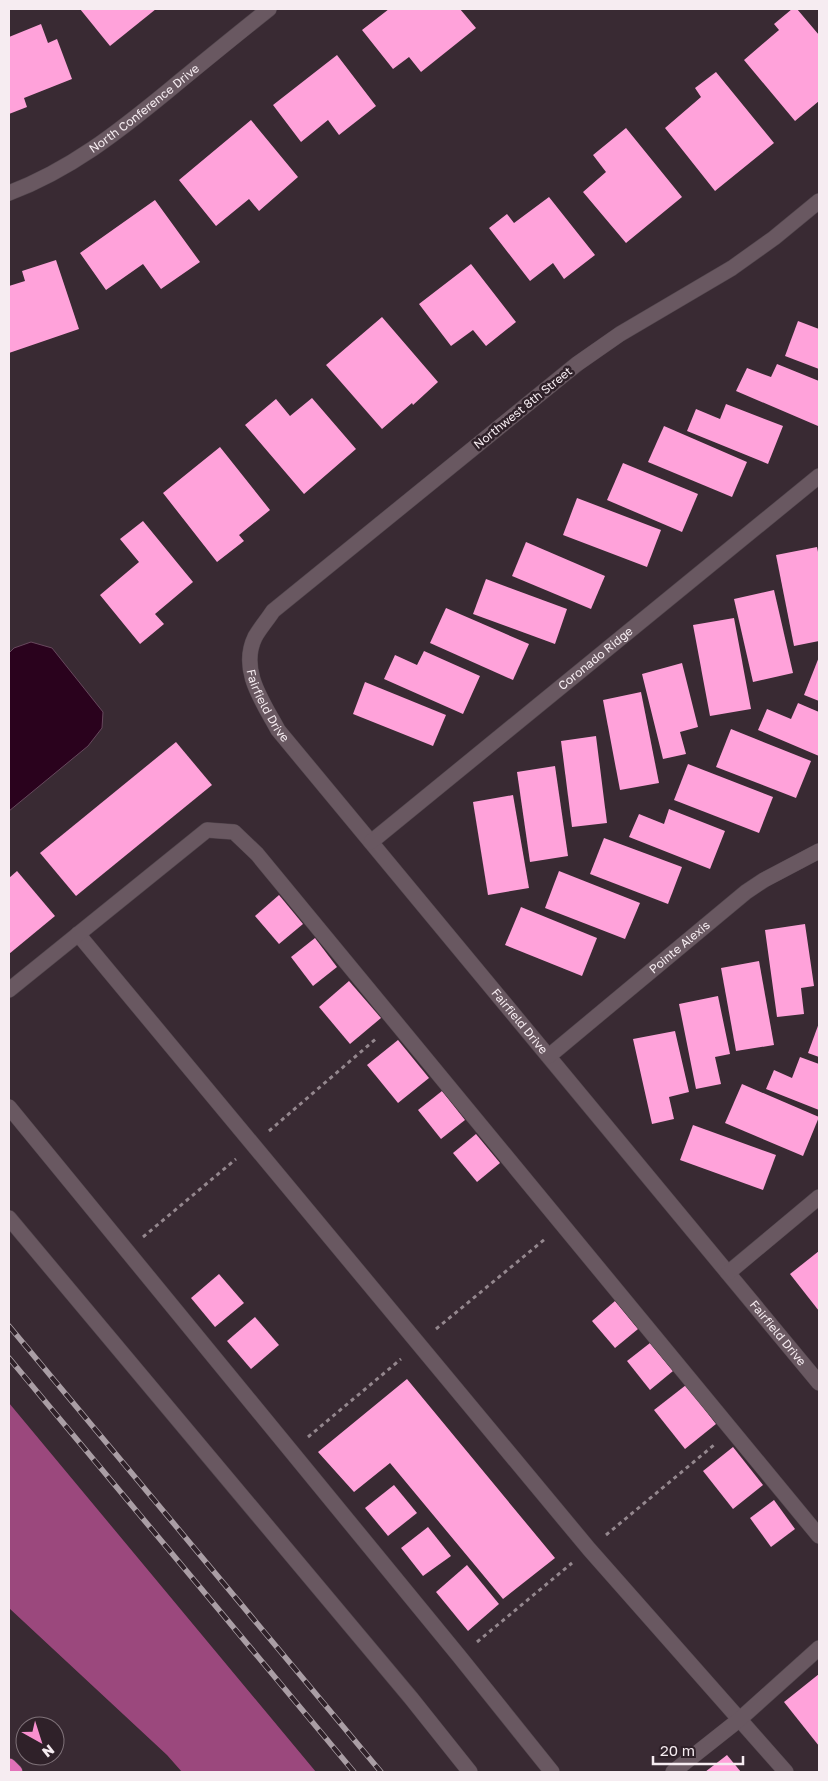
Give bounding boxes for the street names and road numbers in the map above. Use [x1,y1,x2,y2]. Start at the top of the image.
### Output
street label: North Conference Drive [86,61,202,156]
street label: Northwest 8th Street [471,363,575,452]
street label: Coronado Ridge [555,623,636,693]
street label: Fairfield Drive [244,668,293,745]
street label: Pointe Alexis [646,917,713,977]
street label: Fairfield Drive [488,985,551,1057]
street label: Fairfield Drive [747,1297,810,1369]

